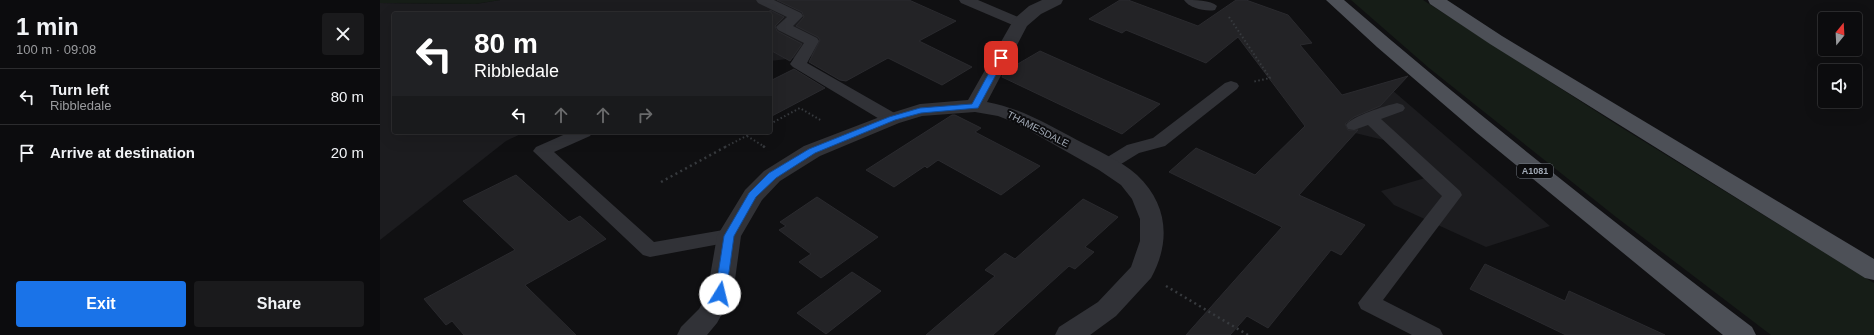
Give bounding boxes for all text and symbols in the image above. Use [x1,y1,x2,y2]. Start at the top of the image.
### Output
north arrow [1818,12,1862,56]
map controls [1818,12,1862,108]
text: 1 min [16,13,79,40]
button: close [322,13,364,55]
icon: left [408,28,460,80]
text: 80 m [474,28,538,59]
pin [984,41,1018,75]
text: 100 m · 09:08 [16,42,96,57]
icon: arrive [990,47,1012,69]
text: Ribbledale [474,61,559,81]
button: sound [1818,64,1862,108]
text: Turn left [50,81,109,98]
icon: left [16,86,38,108]
text: 80 m [331,88,364,105]
text: Ribbledale [50,98,111,113]
icon: left [508,104,530,126]
icon: ahead [550,104,572,126]
icon: ahead [592,104,614,126]
icon: right [634,104,656,126]
street label: THAMESDALE [1005,109,1071,149]
icon: arrive [16,142,38,164]
text: Arrive at destination [50,144,195,161]
text: 20 m [331,144,364,161]
road number: A1081 [1517,164,1553,178]
position arrow [699,273,741,315]
button: Exit [16,281,186,327]
button: Share [194,281,364,327]

